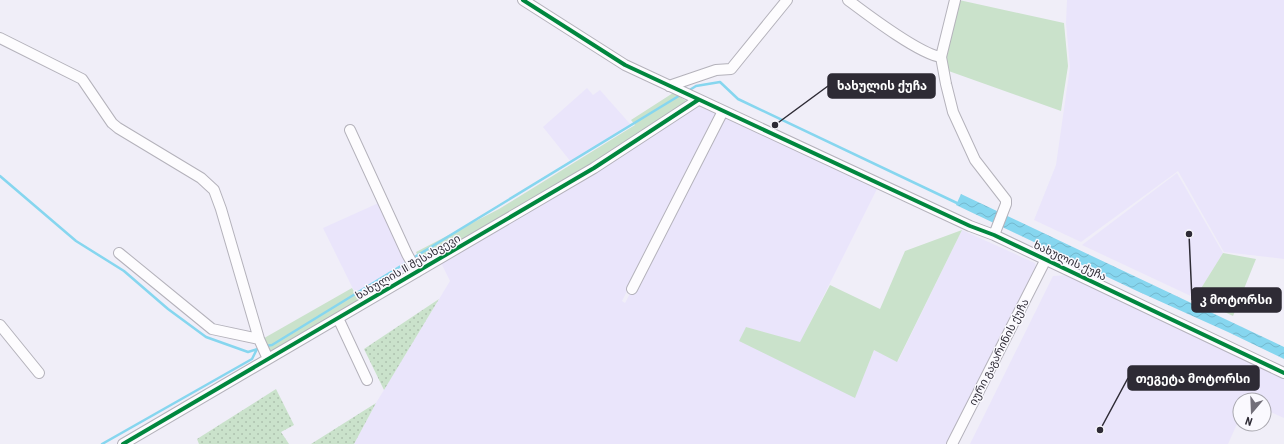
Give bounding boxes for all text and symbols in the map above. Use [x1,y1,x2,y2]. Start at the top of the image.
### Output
callout: ხახულის ქუჩა [828,74,935,98]
text: ხახულის ქუჩა [837,79,927,94]
street label: ხახულის II შესახვევი [353,232,463,302]
street label: ხახულის ქუჩა [1031,238,1109,284]
callout: კ მოტორსი [1192,288,1281,312]
text: კ მოტორსი [1200,293,1272,307]
street label: იური გაგარინის ქუჩა [966,296,1032,408]
callout: თეგეტა მოტორსი [1128,366,1259,390]
text: თეგეტა მოტორსი [1136,372,1250,386]
north arrow [1232,392,1272,432]
text: N [1243,414,1254,428]

